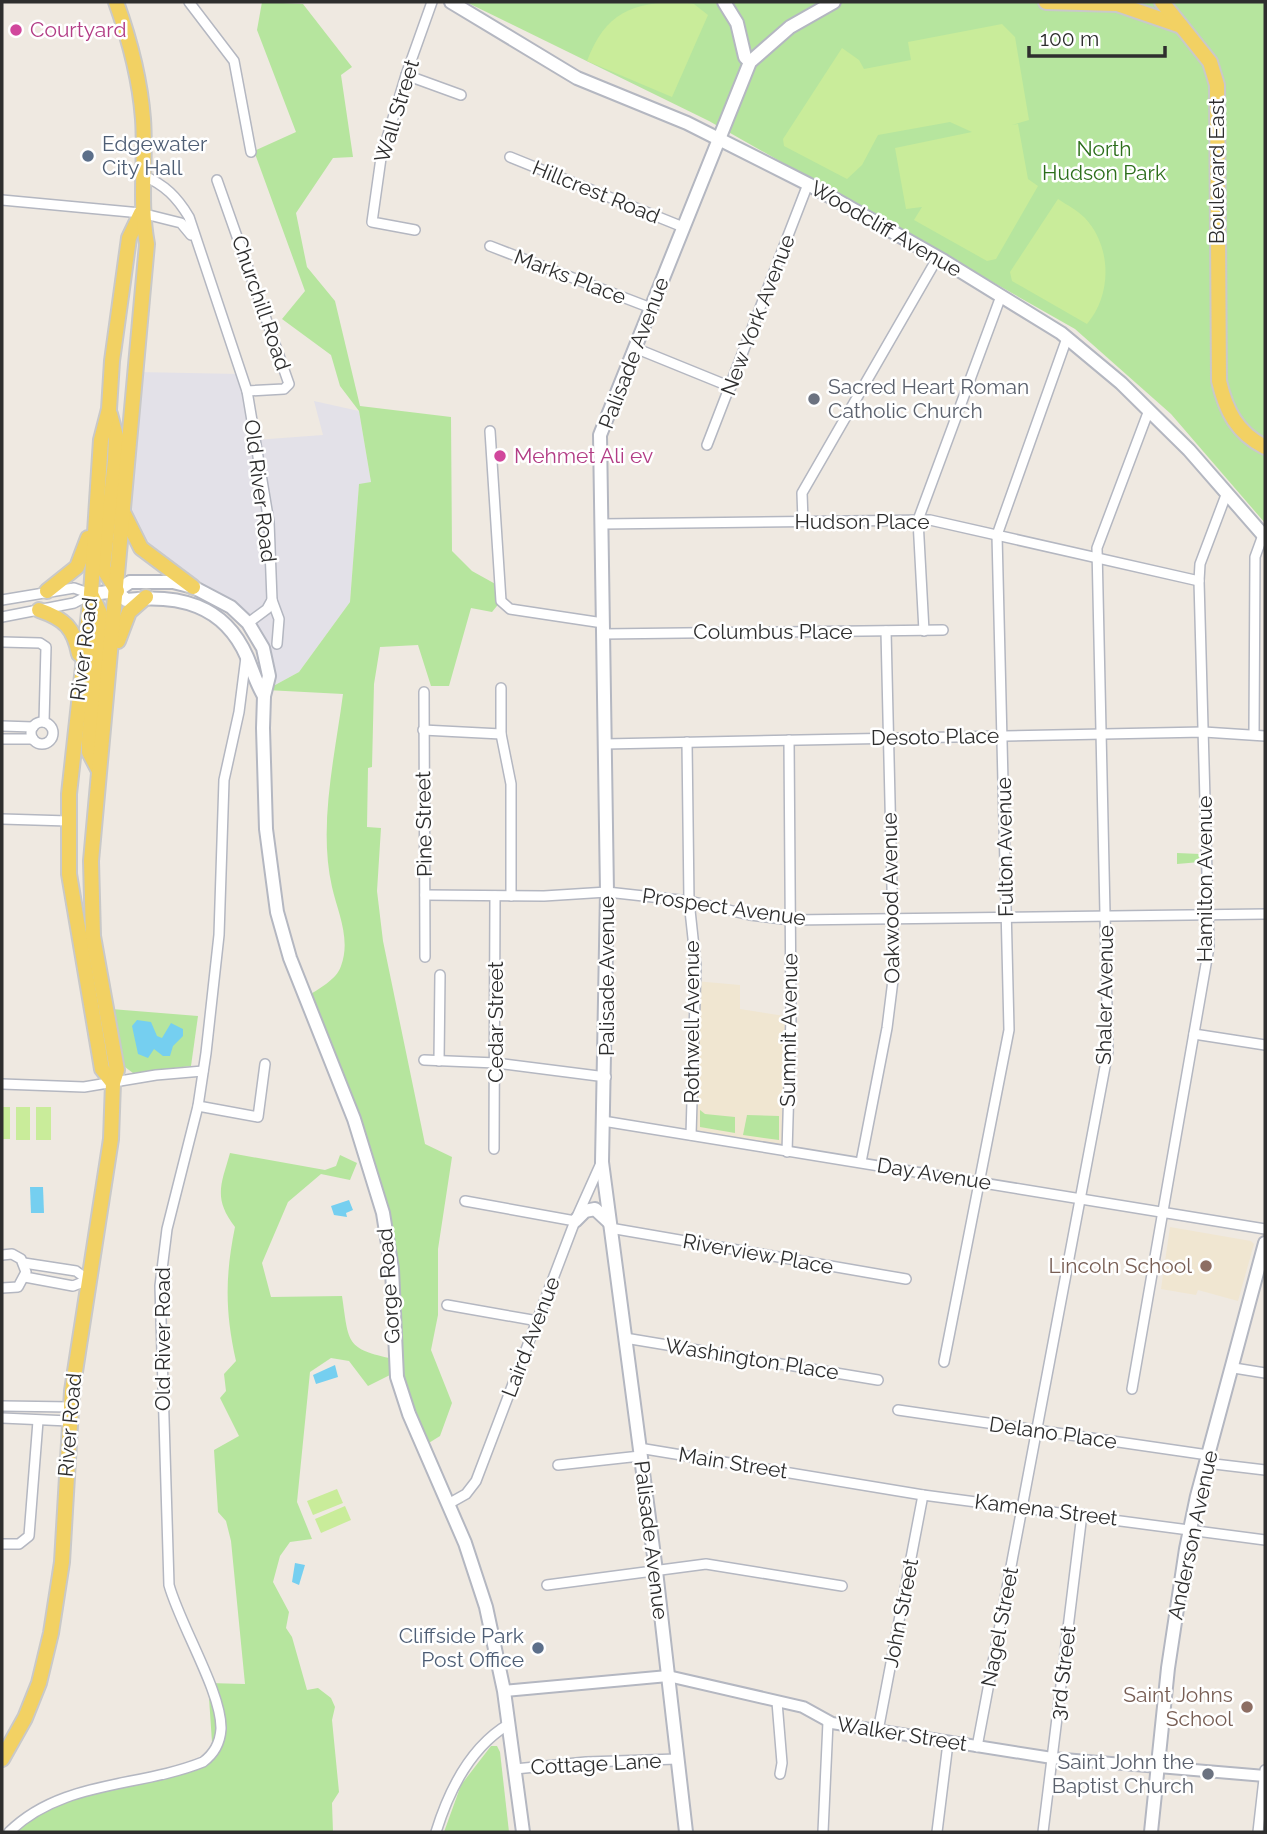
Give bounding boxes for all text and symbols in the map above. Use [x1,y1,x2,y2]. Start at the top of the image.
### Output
scale bar [1029,14,1166,58]
place label: Courtyard [30,17,126,42]
marker: Courtyard [8,22,24,38]
text: 100 m [1040,26,1099,51]
street label: Wall Street [369,56,424,166]
street label: Boulevard East [1204,98,1229,244]
place label: Edgewater City Hall [102,131,208,180]
park label: North Hudson Park [1042,136,1166,185]
marker: Edgewater City Hall [80,148,96,164]
street label: Hillcrest Road [529,155,664,228]
street label: Woodcliff Avenue [806,175,966,282]
street label: New York Avenue [715,231,800,399]
street label: Churchill Road [227,232,296,374]
street label: Marks Place [511,244,630,309]
street label: Palisade Avenue [593,274,674,432]
place label: Sacred Heart Roman Catholic Church [828,374,1029,423]
marker: Sacred Heart Roman Catholic Church [806,391,822,407]
street label: Old River Road [239,418,282,564]
place label: Mehmet Ali ev [514,443,653,468]
marker: Mehmet Ali ev [492,448,508,464]
street label: Hudson Place [794,509,930,534]
street label: River Road [65,596,102,702]
street label: Columbus Place [693,619,853,644]
street label: Desoto Place [871,723,999,750]
street label: Pine Street [410,771,437,877]
street label: Fulton Avenue [991,777,1018,917]
street label: Hamilton Avenue [1192,796,1217,962]
street label: Oakwood Avenue [877,812,904,984]
street label: Prospect Avenue [641,883,807,930]
street label: Palisade Avenue [594,896,619,1056]
street label: Shaler Avenue [1091,925,1118,1065]
street label: Rothwell Avenue [679,941,704,1103]
street label: Summit Avenue [775,953,802,1107]
street label: Cedar Street [483,961,508,1083]
street label: Day Avenue [875,1152,993,1195]
street label: Gorge Road [372,1227,405,1345]
street label: Riverview Place [681,1228,835,1279]
place label: Lincoln School [1048,1253,1192,1278]
marker: Lincoln School [1198,1258,1214,1274]
street label: Old River Road [150,1267,175,1411]
street label: Laird Avenue [496,1273,565,1400]
street label: Washington Place [663,1332,841,1385]
street label: River Road [53,1372,86,1478]
street label: Delano Place [988,1411,1118,1454]
street label: Main Street [677,1442,789,1483]
street label: Anderson Avenue [1162,1448,1223,1622]
street label: Palisade Avenue [629,1459,674,1621]
street label: Kamena Street [973,1488,1119,1531]
street label: John Street [878,1556,923,1670]
street label: Nagel Street [976,1565,1023,1689]
place label: Cliffside Park Post Office [399,1623,524,1672]
street label: 3rd Street [1044,1624,1081,1722]
marker: Cliffside Park Post Office [530,1640,546,1656]
place label: Saint Johns School [1123,1682,1233,1731]
marker: Saint Johns School [1239,1699,1255,1715]
street label: Walker Street [835,1711,969,1756]
street label: Cottage Lane [530,1748,662,1779]
place label: Saint John the Baptist Church [1052,1749,1194,1798]
marker: Saint John the Baptist Church [1200,1766,1216,1782]

